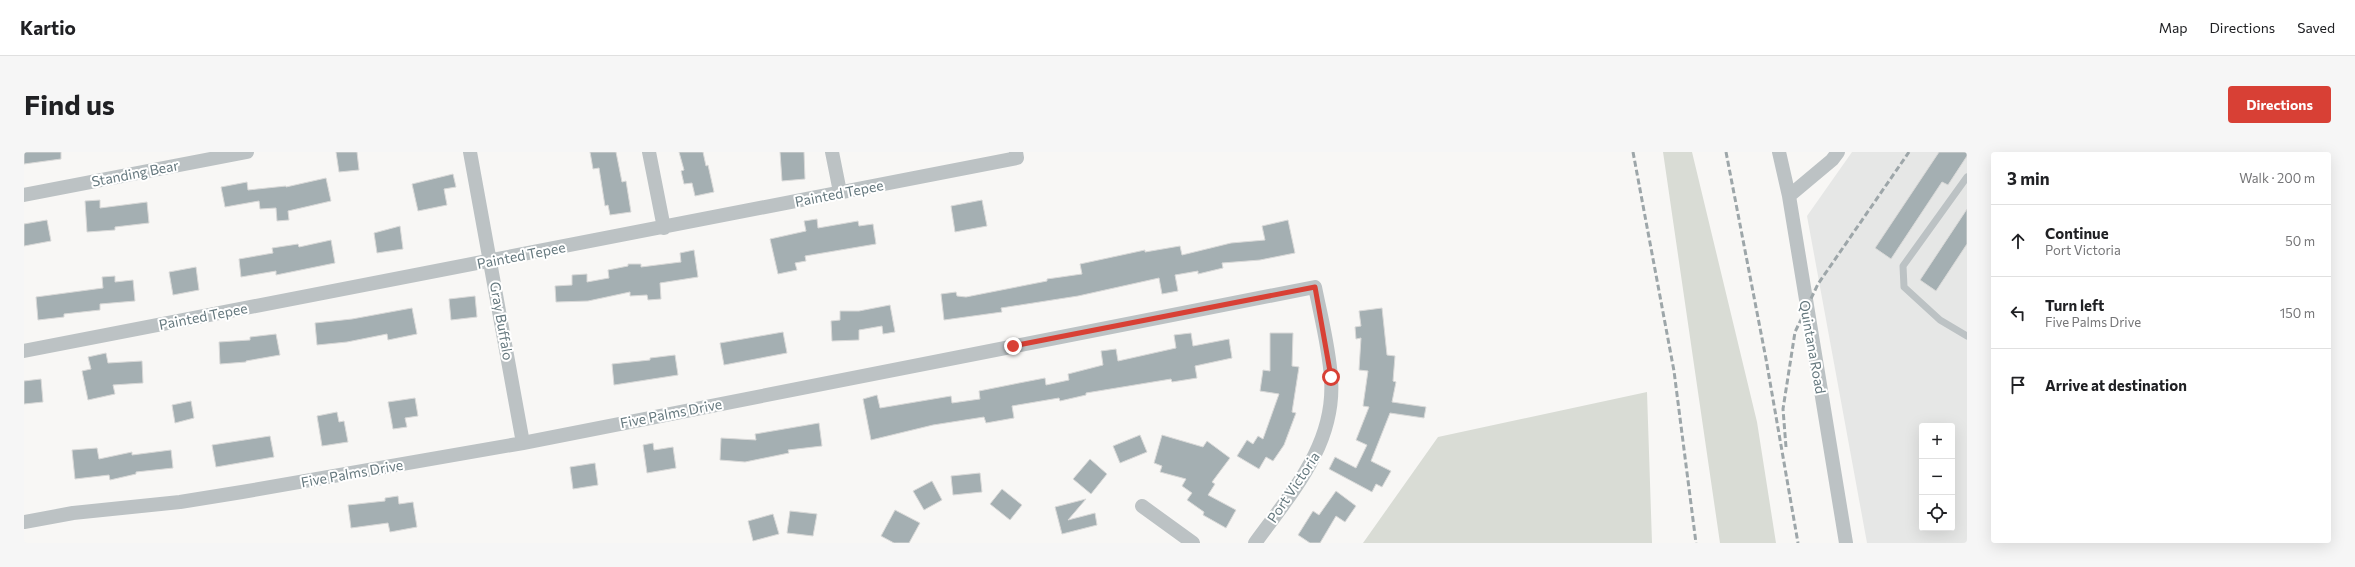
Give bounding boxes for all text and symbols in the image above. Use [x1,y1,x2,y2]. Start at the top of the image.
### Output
text: Kartio [20,16,76,39]
text: Map [2159,19,2188,36]
text: Directions [2210,19,2275,36]
text: Saved [2297,19,2335,36]
button: Directions [2228,86,2331,123]
text: Find us [24,87,115,121]
street label: Standing Bear [90,156,180,190]
text: 3 min [2007,168,2050,189]
text: Walk · 200 m [2239,170,2315,186]
street label: Painted Tepee [793,176,885,210]
text: Continue [2045,224,2109,242]
icon: ahead [2007,230,2029,252]
text: 50 m [2285,233,2315,249]
street label: Painted Tepee [475,238,567,272]
text: Port Victoria [2045,242,2121,258]
street label: Gray Buffalo [487,280,517,362]
text: Turn left [2045,296,2104,314]
street label: Painted Tepee [157,299,249,333]
street label: Quintana Road [1796,299,1830,395]
icon: left [2007,302,2029,324]
text: 150 m [2280,305,2315,321]
text: Five Palms Drive [2045,314,2141,330]
route end [1004,337,1022,355]
route start [1322,368,1340,386]
icon: arrive [2007,374,2029,396]
text: Arrive at destination [2045,376,2187,394]
street label: Five Palms Drive [619,395,723,431]
map controls [1919,423,1955,531]
button: + [1919,423,1955,459]
street label: Port Victoria [1263,448,1323,526]
street label: Five Palms Drive [300,456,404,490]
button: − [1919,459,1955,495]
button: locate [1919,495,1955,531]

